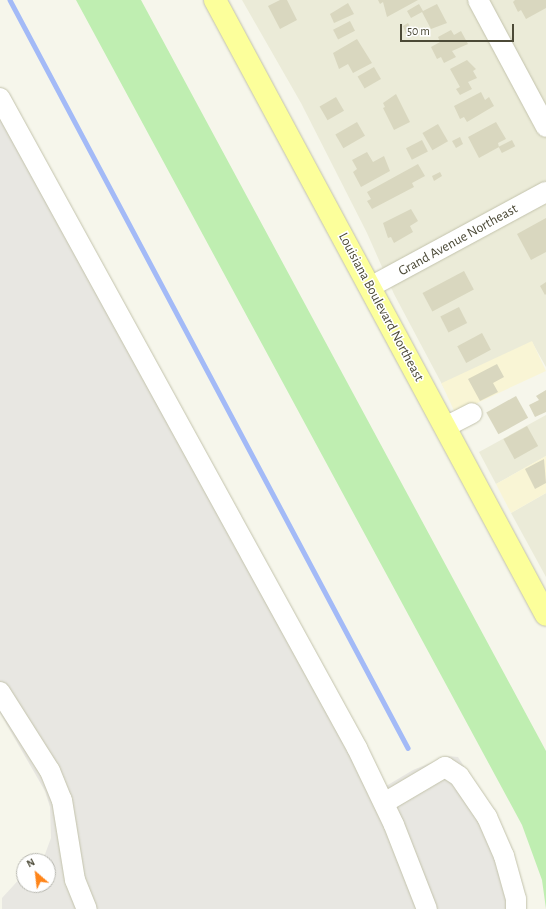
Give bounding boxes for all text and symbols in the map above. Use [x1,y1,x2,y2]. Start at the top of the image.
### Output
scale bar [402,16,516,42]
text: 50 m [407,25,430,37]
street label: Grand Avenue Northeast [396,200,520,280]
street label: Louisiana Boulevard Northeast [335,230,427,384]
north arrow [16,853,56,893]
text: N [25,856,37,869]

